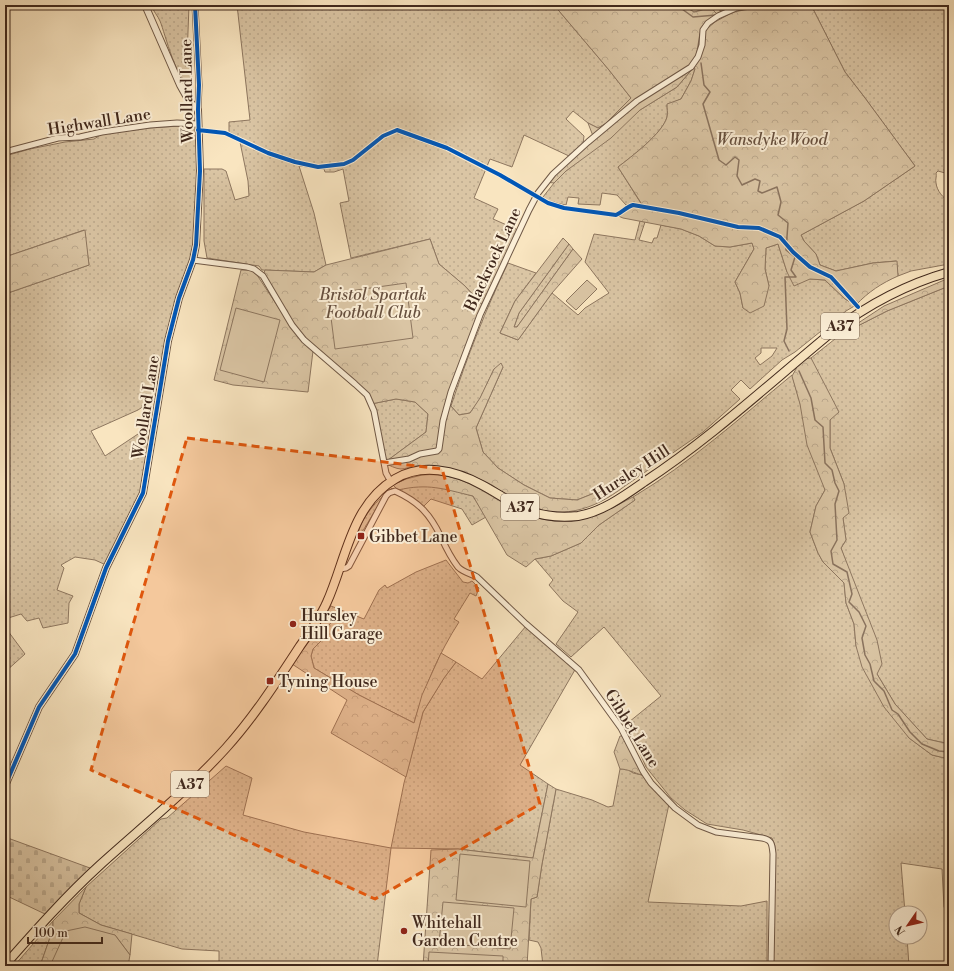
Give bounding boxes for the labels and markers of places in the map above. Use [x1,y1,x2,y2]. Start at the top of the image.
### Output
place label: Gibbet Lane [369,527,458,547]
marker: Gibbet Lane [356,531,366,541]
place label: Hursley Hill Garage [301,606,383,644]
marker: Hursley Hill Garage [288,619,298,629]
place label: Tyning House [278,672,378,692]
marker: Tyning House [265,676,275,686]
place label: Whitehall Garden Centre [411,913,518,951]
marker: Whitehall Garden Centre [399,926,409,936]

